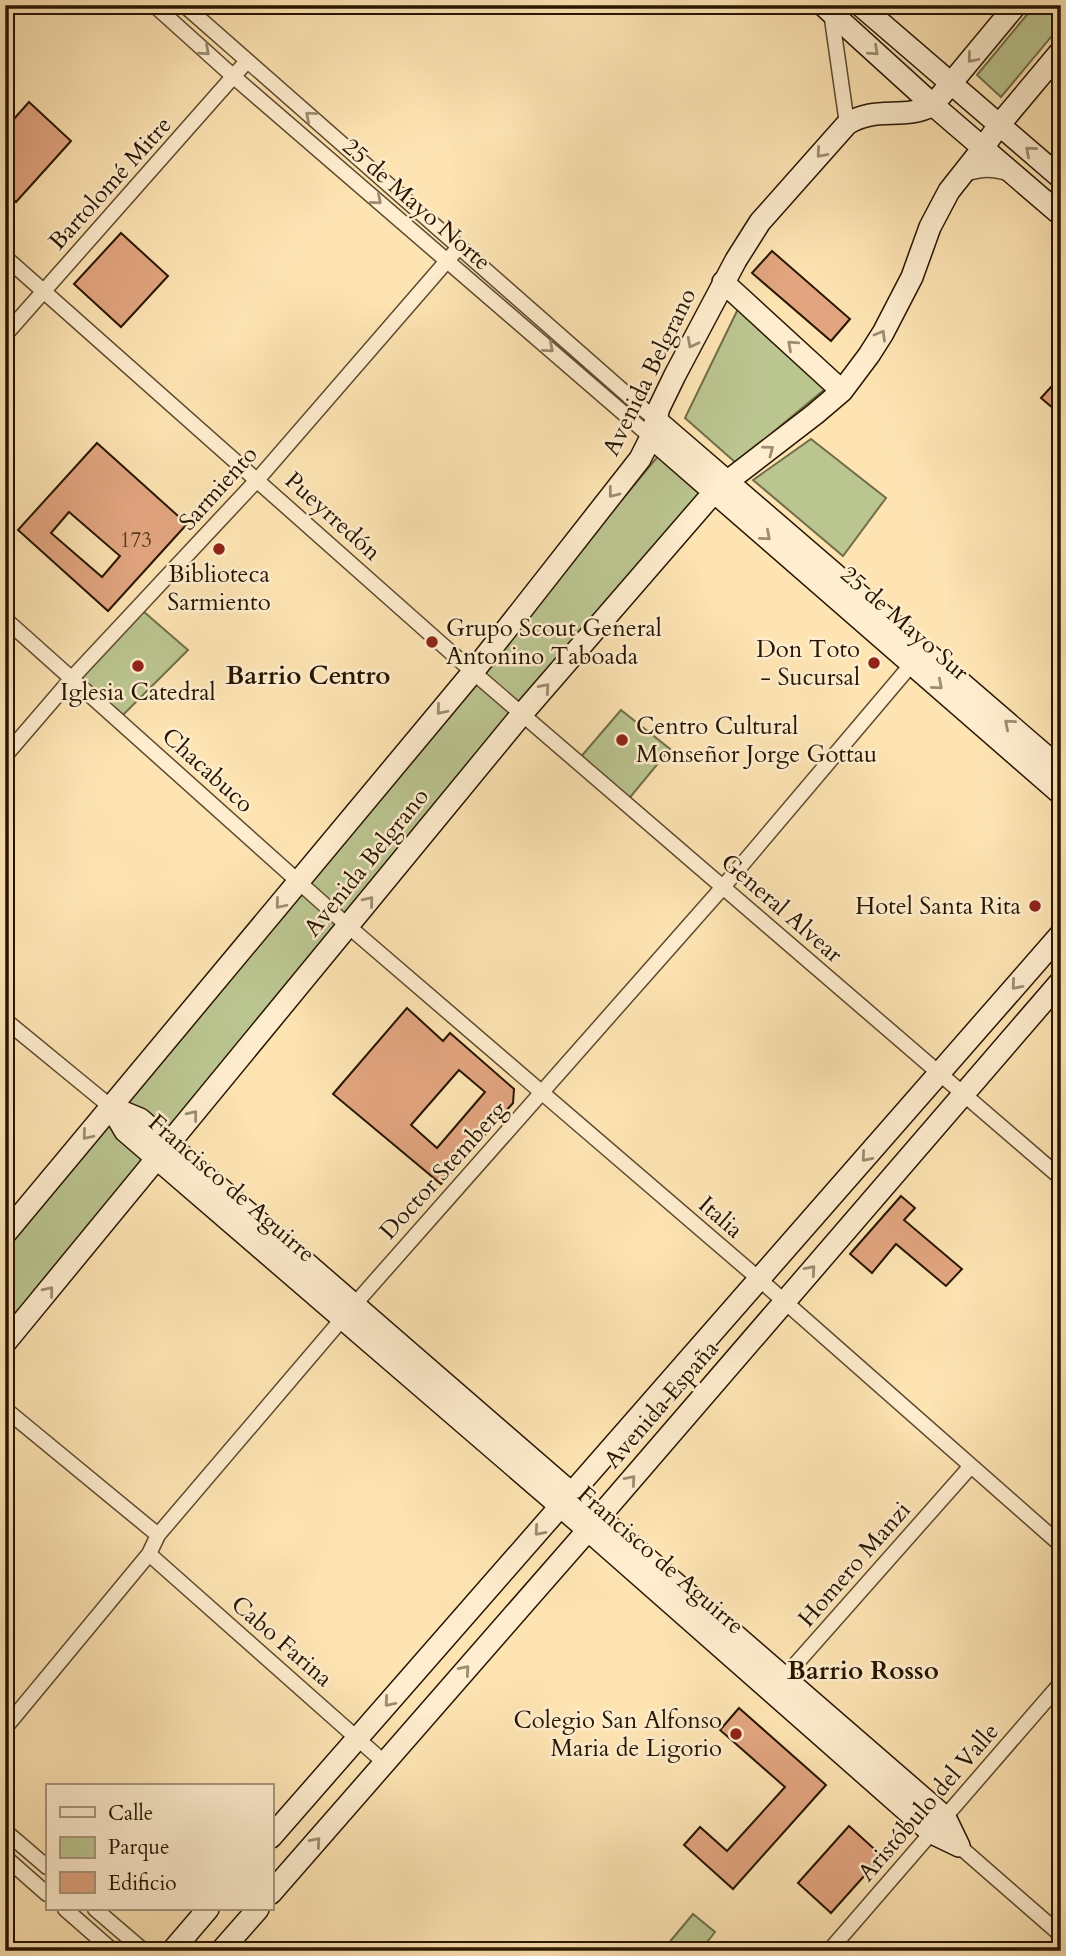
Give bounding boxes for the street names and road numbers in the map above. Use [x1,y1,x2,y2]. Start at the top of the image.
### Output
street label: Bartolomé Mitre [41,109,179,257]
street label: 25 de Mayo Norte [335,131,498,278]
street label: Avenida Belgrano [595,283,704,462]
street label: Sarmiento [172,439,265,538]
street label: Pueyrredón [278,464,388,569]
street label: 25 de Mayo Sur [833,558,976,689]
street label: Chacabuco [155,720,261,821]
street label: Avenida Belgrano [296,781,437,944]
street label: General Alvear [714,846,850,971]
street label: Doctor Stemberg [372,1094,515,1247]
street label: Francisco de Aguirre [141,1107,322,1270]
street label: Italia [691,1189,751,1246]
street label: Avenida España [596,1333,727,1476]
street label: Francisco de Aguirre [570,1479,751,1642]
street label: Homero Manzi [791,1494,918,1634]
street label: Cabo Farina [224,1588,340,1695]
street label: Aristóbulo del Valle [850,1716,1006,1889]

